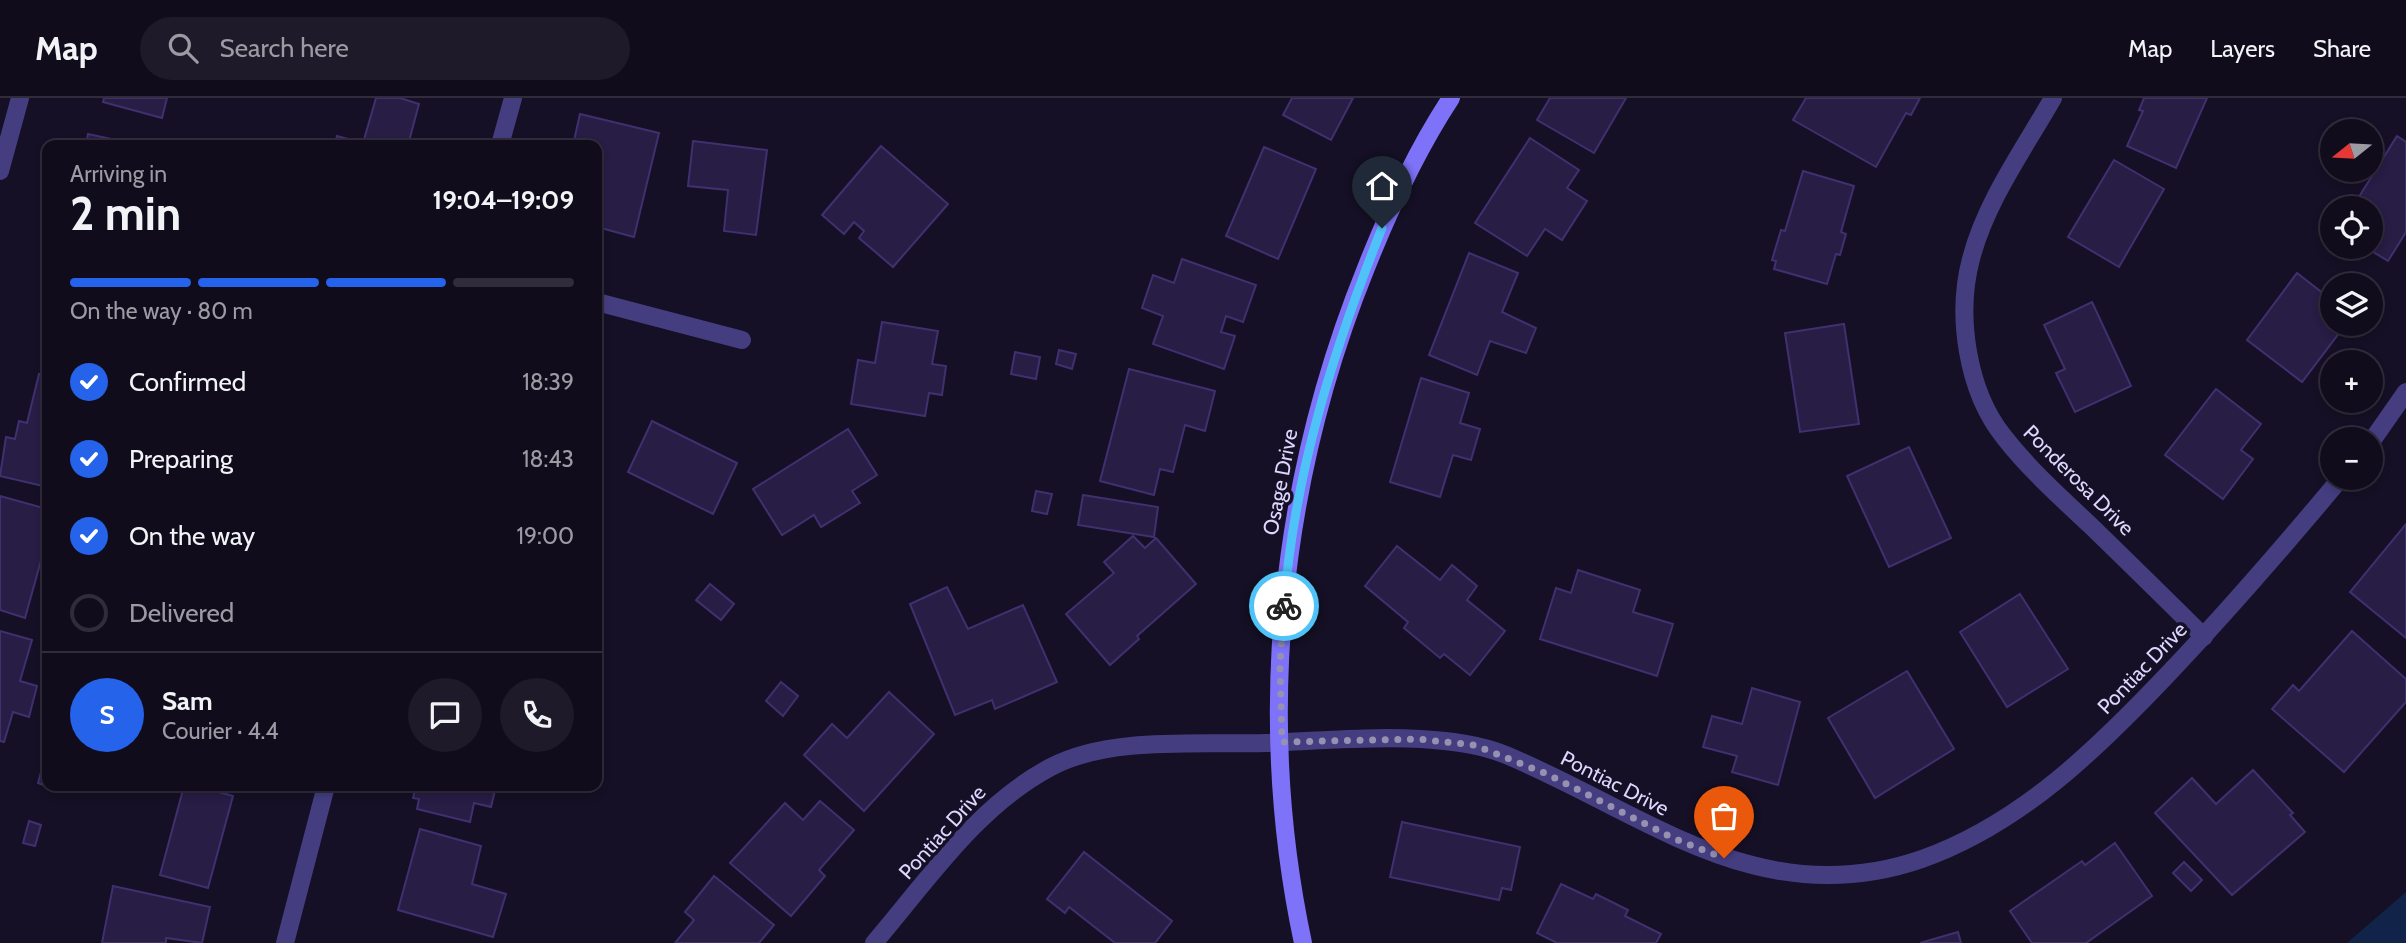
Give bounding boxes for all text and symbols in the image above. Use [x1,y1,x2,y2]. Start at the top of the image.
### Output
search box [140,17,630,80]
text: Map [35,28,98,68]
icon: search [164,29,202,67]
text: Search here [220,32,349,64]
text: Map [2128,34,2172,63]
text: Layers [2210,34,2275,63]
text: Share [2313,34,2371,63]
north arrow [2320,119,2384,182]
map controls [2320,119,2383,490]
pin [1352,156,1412,228]
text: Arriving in [70,160,167,188]
icon: home [1363,167,1401,205]
text: 19:04–19:09 [433,184,574,216]
text: 2 min [70,186,181,242]
button: locate [2320,196,2383,259]
button: layers [2320,273,2383,336]
text: On the way · 80 m [70,297,253,325]
button: + [2320,350,2383,413]
icon: check [70,363,108,401]
text: Confirmed [129,366,246,398]
text: 18:39 [522,368,574,396]
street label: Ponderosa Drive [2019,420,2140,541]
street label: Osage Drive [1257,426,1303,537]
button: − [2320,427,2383,490]
icon: check [70,440,108,478]
text: Preparing [129,443,233,475]
text: 18:43 [522,445,574,473]
icon: check [70,517,108,555]
text: On the way [129,520,255,552]
text: 19:00 [517,522,574,550]
courier [1249,571,1319,641]
icon: bike [1265,587,1303,625]
text: Delivered [129,597,234,629]
street label: Pontiac Drive [2092,617,2192,719]
button: chat [408,678,482,752]
button: phone [500,678,574,752]
text: Sam [162,685,213,717]
text: S [99,699,115,731]
text: Courier · 4.4 [162,717,279,745]
street label: Pontiac Drive [1557,745,1673,821]
street label: Pontiac Drive [893,780,991,884]
pin [1694,786,1754,858]
icon: bag [1705,797,1743,835]

